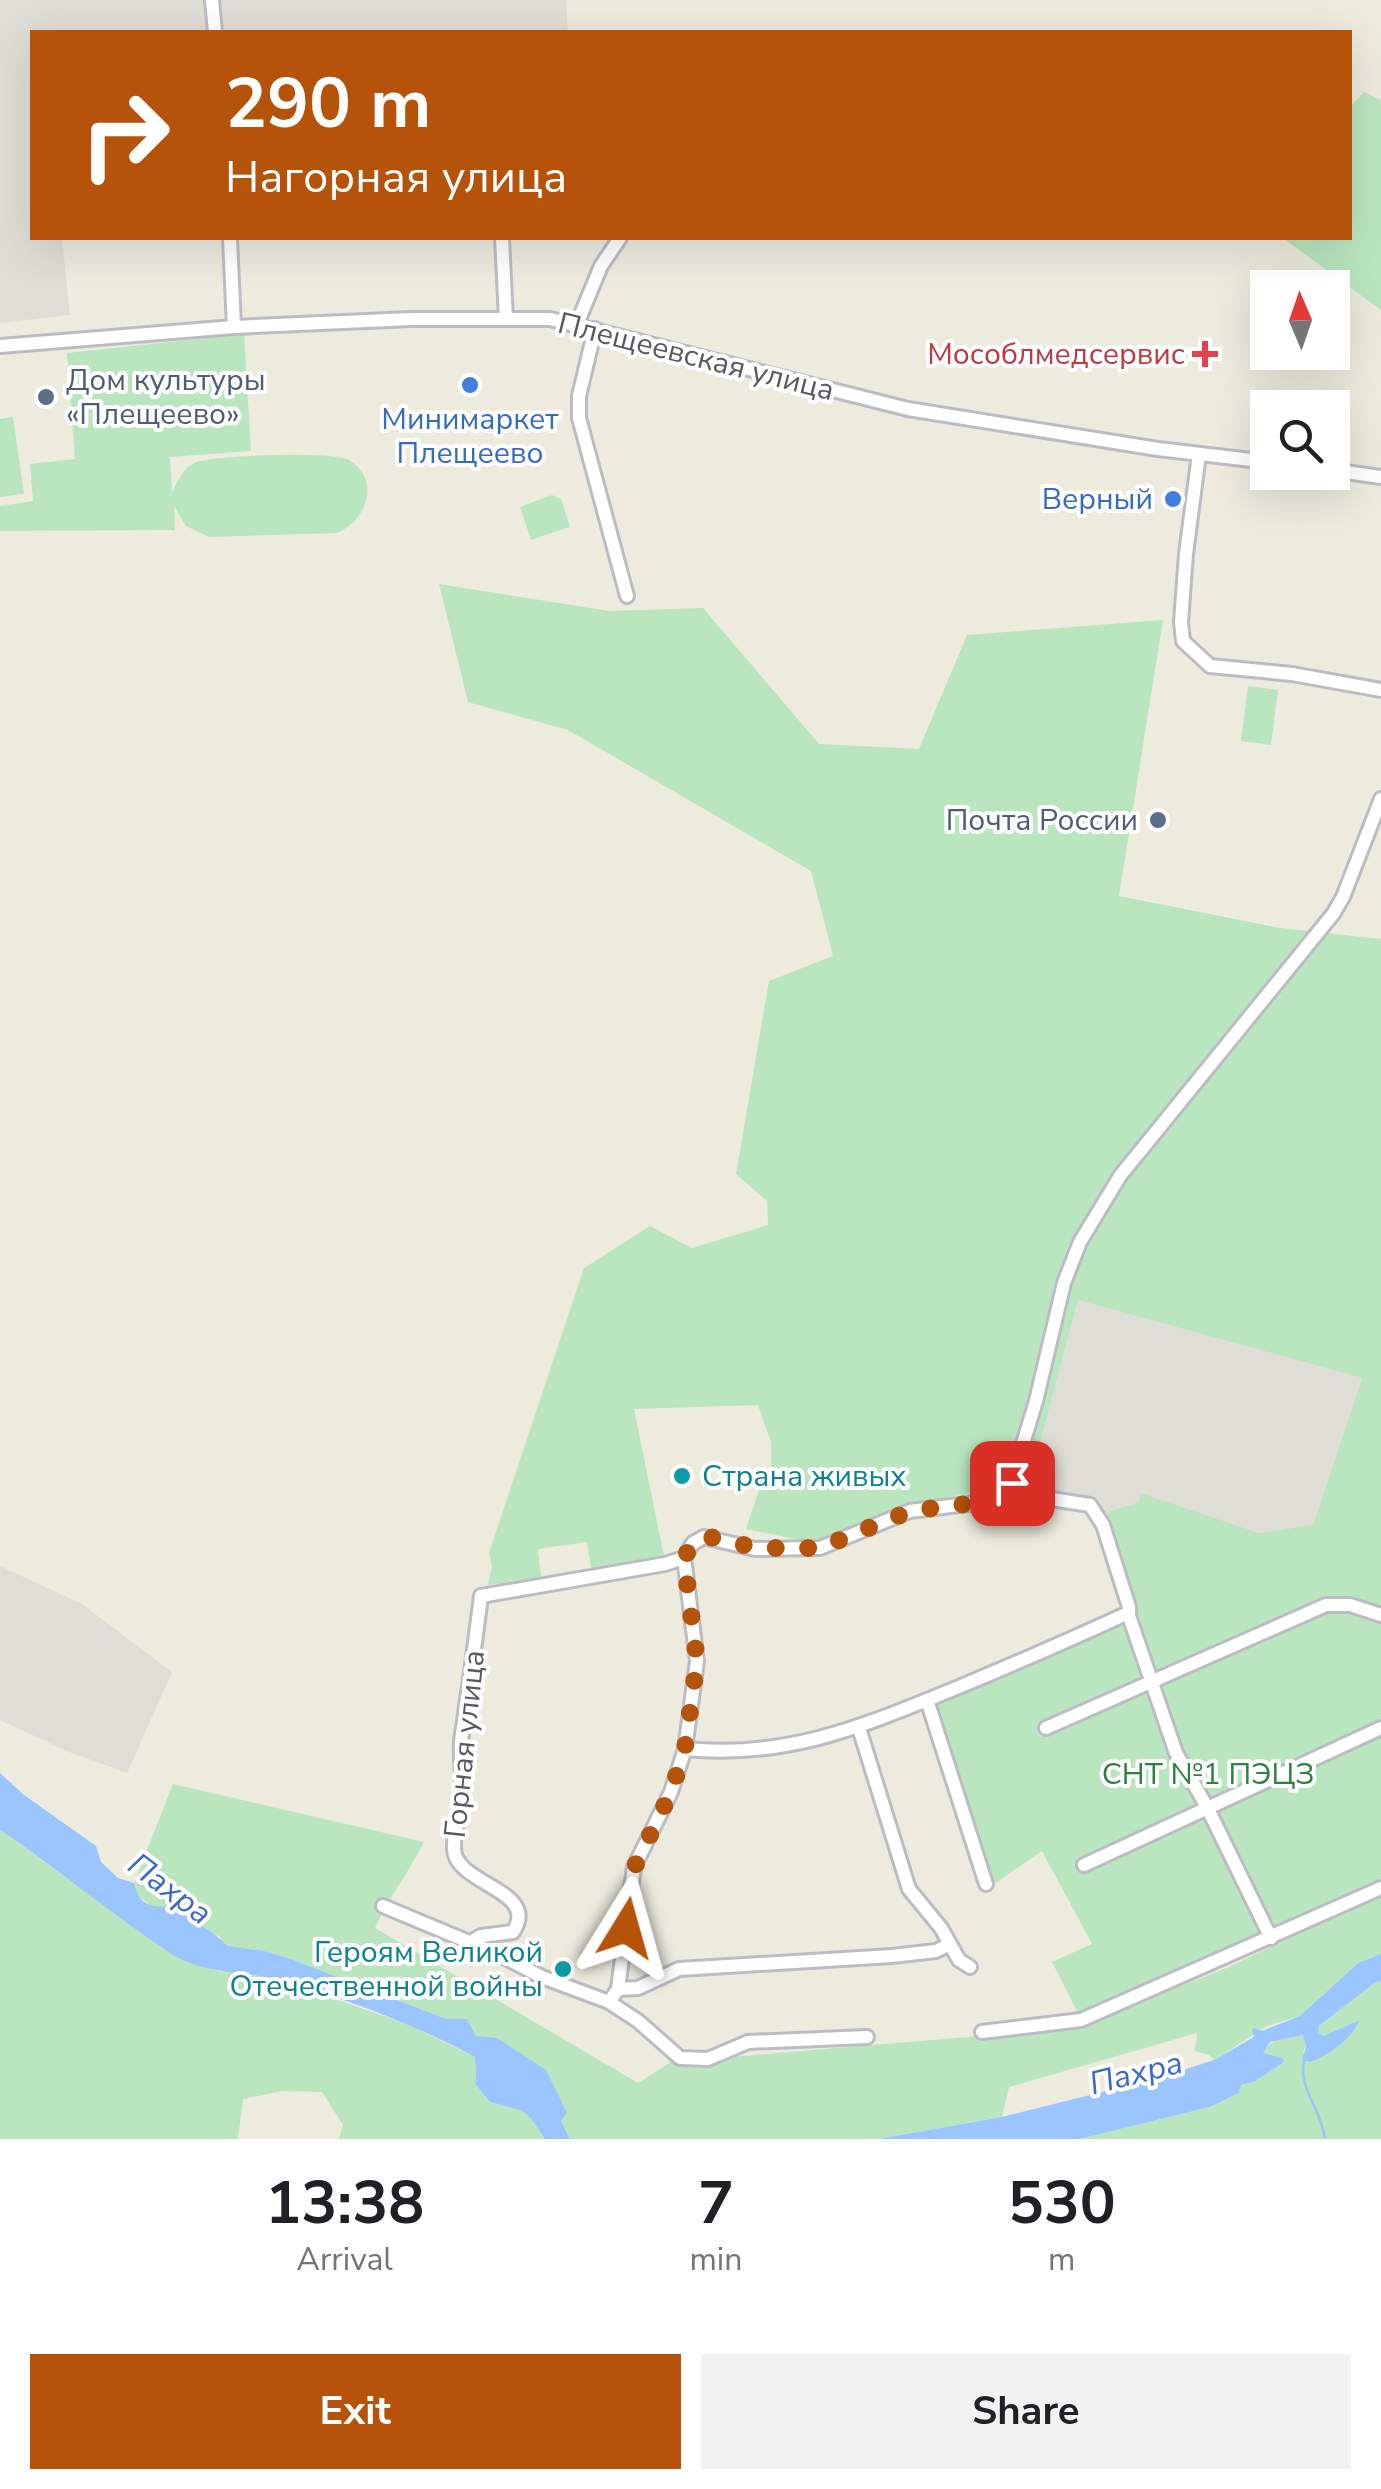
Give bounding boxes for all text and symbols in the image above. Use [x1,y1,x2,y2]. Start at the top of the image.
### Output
text: 290 m [225,56,431,152]
icon: right [60,70,190,200]
text: Нагорная улица [225,147,567,208]
north arrow [1250,270,1350,370]
map controls [1250,270,1350,490]
street label: Плещеевская улица [554,303,838,411]
place label: Мособлмедсервис [927,334,1185,375]
marker: Мособлмедсервис [1194,343,1216,365]
place label: Дом культуры «Плещеево» [66,360,266,435]
marker: Минимаркет Плещеево [459,374,481,396]
marker: Дом культуры «Плещеево» [35,386,57,408]
button: search [1250,390,1350,490]
place label: Минимаркет Плещеево [381,399,559,474]
place label: Верный [1042,479,1153,520]
marker: Верный [1162,488,1184,510]
place label: Почта России [946,800,1138,841]
marker: Почта России [1147,809,1169,831]
pin [970,1441,1055,1526]
place label: Страна живых [702,1456,906,1497]
icon: arrive [985,1456,1040,1511]
marker: Страна живых [671,1465,693,1487]
street label: Горная улица [435,1648,495,1840]
park label: СНТ №1 ПЭЦЗ [1102,1754,1314,1795]
water label: Пахра [119,1843,221,1935]
position arrow [574,1876,678,1980]
place label: Героям Великой Отечественной войны [230,1932,543,2007]
marker: Героям Великой Отечественной войны [552,1958,574,1980]
water label: Пахра [1085,2041,1187,2105]
text: 13:38 [265,2162,424,2244]
text: 7 [698,2162,734,2244]
text: 530 [1008,2162,1116,2244]
text: Arrival [297,2238,393,2281]
text: min [689,2238,742,2281]
text: m [1048,2238,1075,2281]
button: Exit [30,2354,681,2469]
button: Share [701,2354,1351,2469]

